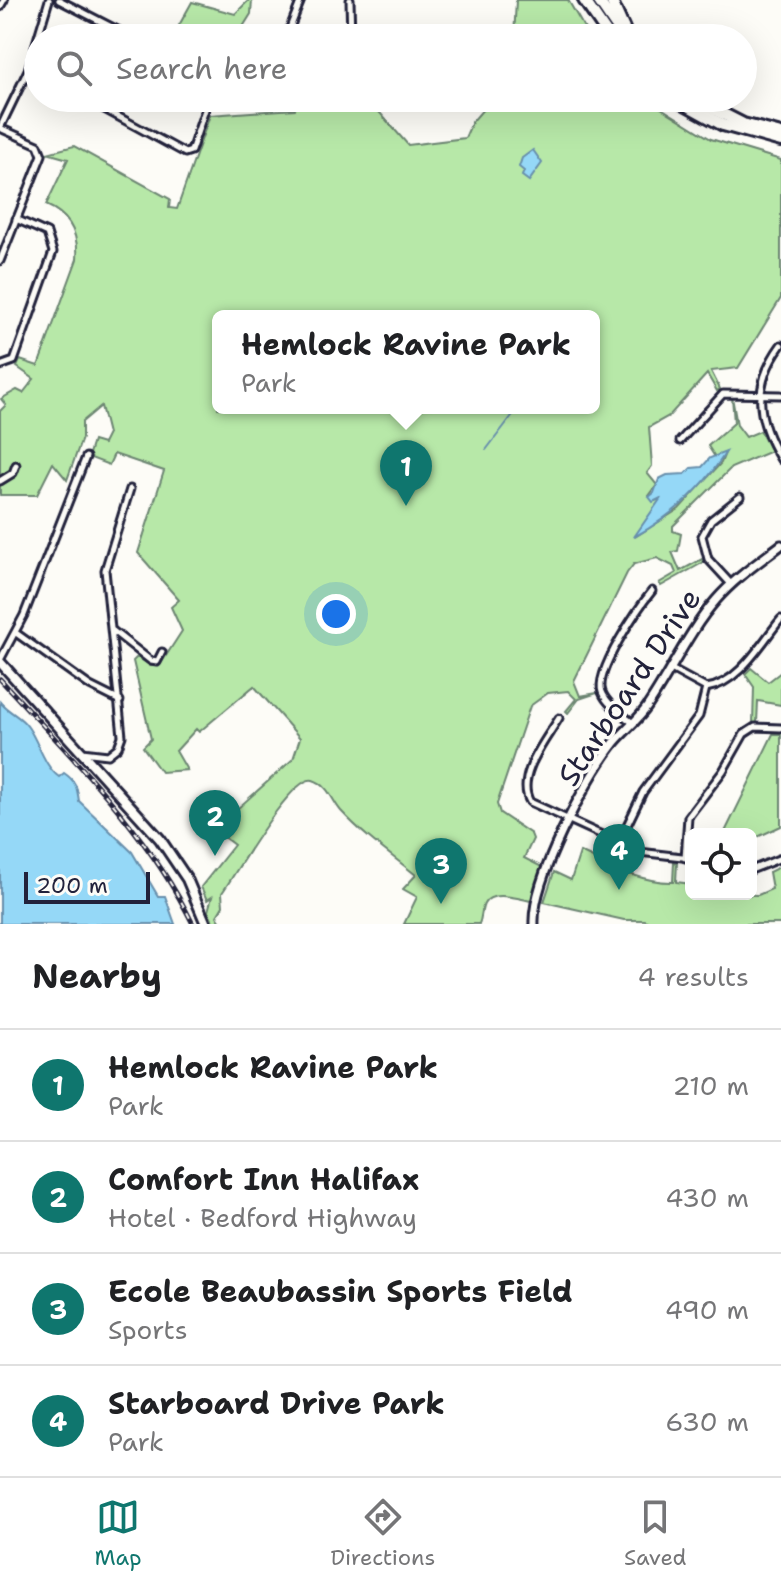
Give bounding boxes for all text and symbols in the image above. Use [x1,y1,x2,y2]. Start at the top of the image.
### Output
search box [24,24,757,112]
icon: search [52,46,96,90]
text: Search here [116,48,287,89]
popup [212,310,600,414]
text: Hemlock Ravine Park [241,324,571,365]
text: Park [241,365,297,400]
pin: 1 [380,440,432,506]
street label: Starboard Drive [548,580,710,794]
your location [316,594,356,634]
pin: 2 [189,790,241,856]
pin: 4 [593,824,645,890]
map controls [685,828,757,900]
button: locate [685,828,757,900]
pin: 3 [415,838,467,904]
scale bar [24,868,150,904]
text: 200 m [36,871,108,900]
text: Nearby [32,953,162,999]
text: 4 results [637,959,749,994]
text: Hemlock Ravine Park [108,1047,438,1088]
text: 1 [52,1068,64,1103]
text: 210 m [672,1068,749,1103]
text: Park [108,1088,164,1123]
text: Comfort Inn Halifax [108,1159,419,1200]
text: 2 [49,1180,67,1215]
text: 430 m [665,1180,749,1215]
text: Hotel · Bedford Highway [108,1200,417,1235]
text: Ecole Beaubassin Sports Field [108,1271,573,1312]
text: 3 [49,1292,67,1327]
text: 490 m [665,1292,749,1327]
text: Sports [108,1312,188,1347]
text: Starboard Drive Park [108,1383,445,1424]
text: 4 [49,1404,67,1439]
text: 630 m [665,1404,749,1439]
text: Park [108,1424,164,1459]
tab: Map [94,1495,142,1572]
tab: Directions [330,1495,435,1572]
tab: Saved [624,1495,687,1572]

